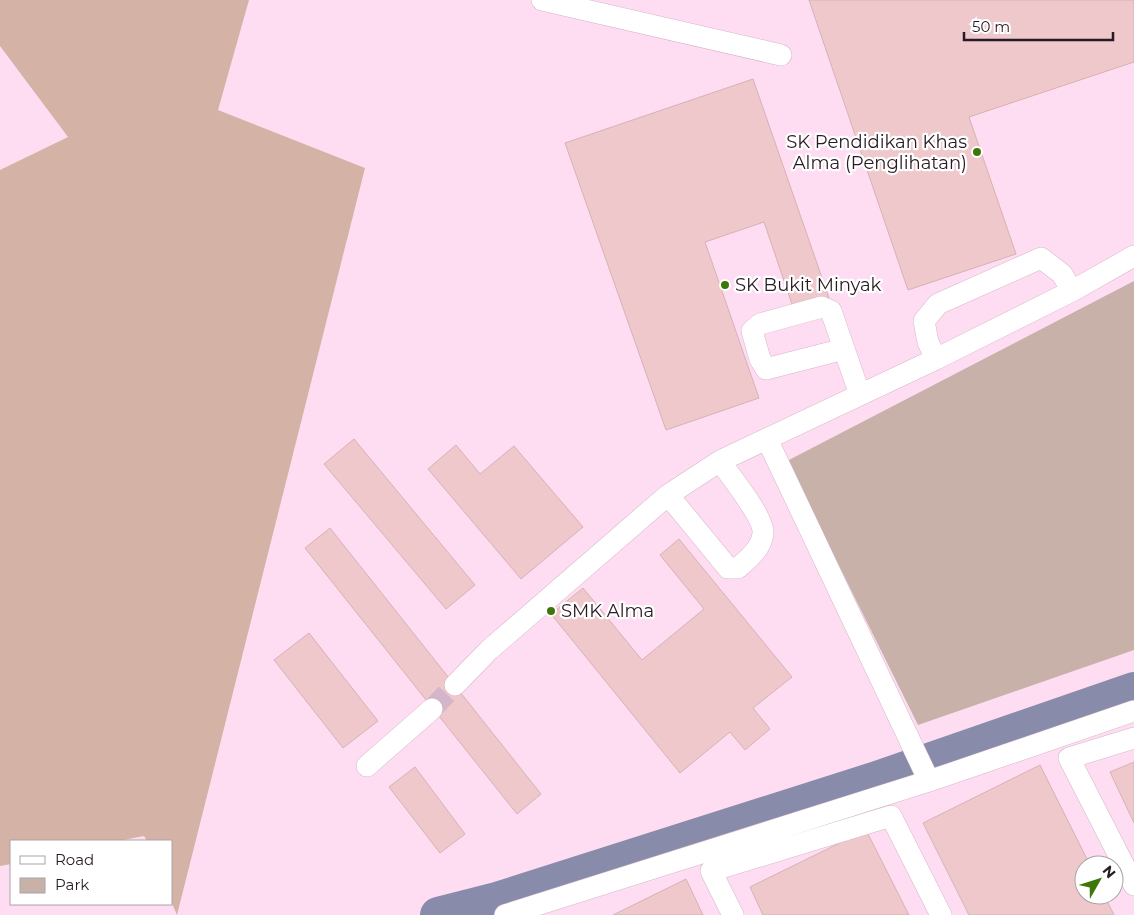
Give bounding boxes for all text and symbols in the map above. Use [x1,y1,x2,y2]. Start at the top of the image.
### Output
scale bar [964,10,1113,42]
text: 50 m [972,17,1010,36]
place label: SK Pendidikan Khas Alma (Penglihatan) [786,131,967,174]
marker: SK Pendidikan Khas Alma (Penglihatan) [971,146,983,158]
place label: SK Bukit Minyak [735,274,882,296]
marker: SK Bukit Minyak [719,279,731,291]
place label: SMK Alma [561,600,654,622]
marker: SMK Alma [545,605,557,617]
legend [10,840,172,905]
text: Road [55,850,94,869]
north arrow [1074,855,1124,905]
text: N [1099,862,1120,882]
text: Park [55,875,89,894]

